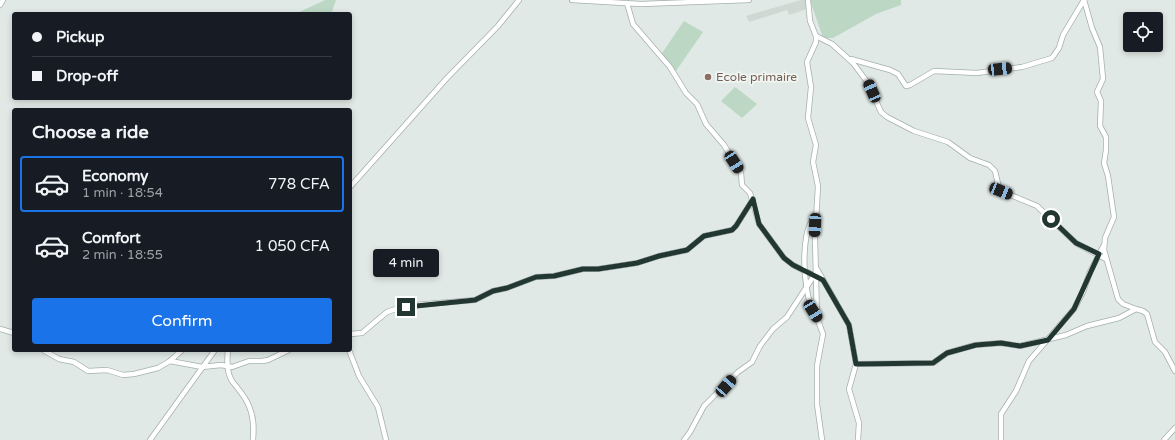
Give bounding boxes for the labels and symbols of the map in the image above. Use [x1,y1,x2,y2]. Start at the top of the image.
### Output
car [987,62,1013,76]
place label: Ecole primaire [716,70,797,84]
marker: Ecole primaire [703,72,713,82]
car [862,78,882,104]
car [722,149,746,175]
car [988,181,1014,201]
route start [1042,210,1060,228]
car [808,213,822,237]
callout: 4 min [373,249,439,277]
route end [397,298,415,316]
car [802,298,824,324]
car [714,373,738,399]

